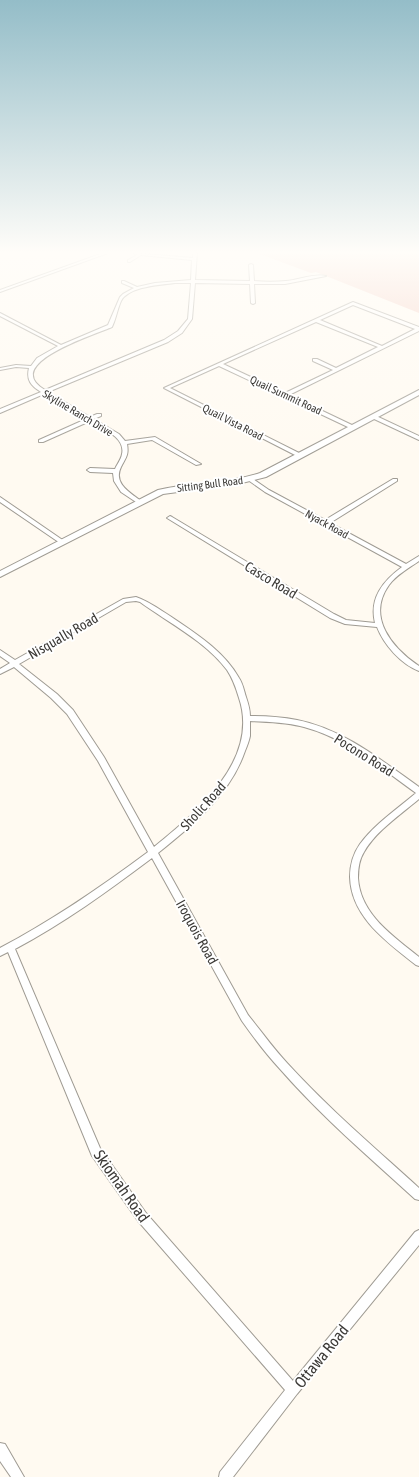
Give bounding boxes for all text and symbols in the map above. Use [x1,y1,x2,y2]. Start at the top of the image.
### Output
street label: Quail Summit Road [248,373,324,417]
street label: Skyline Ranch Drive [41,387,115,439]
street label: Quail Vista Road [201,402,265,442]
street label: Sitting Bull Road [176,474,244,494]
street label: Nyack Road [303,507,351,541]
street label: Casco Road [242,558,300,602]
street label: Nisqually Road [25,610,101,662]
street label: Pocono Road [331,730,397,780]
street label: Sholic Road [177,778,229,834]
street label: Iroquois Road [173,897,221,967]
street label: Skiomah Road [91,1146,153,1226]
street label: Ottawa Road [290,1321,352,1391]

